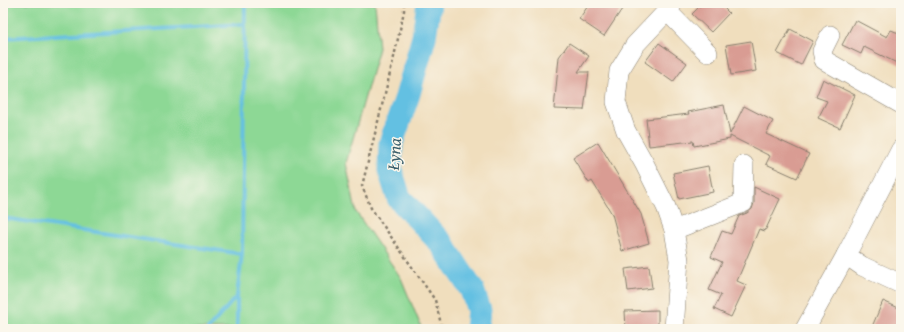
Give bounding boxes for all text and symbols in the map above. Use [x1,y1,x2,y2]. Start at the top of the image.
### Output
water label: Łyna [380,137,407,172]

